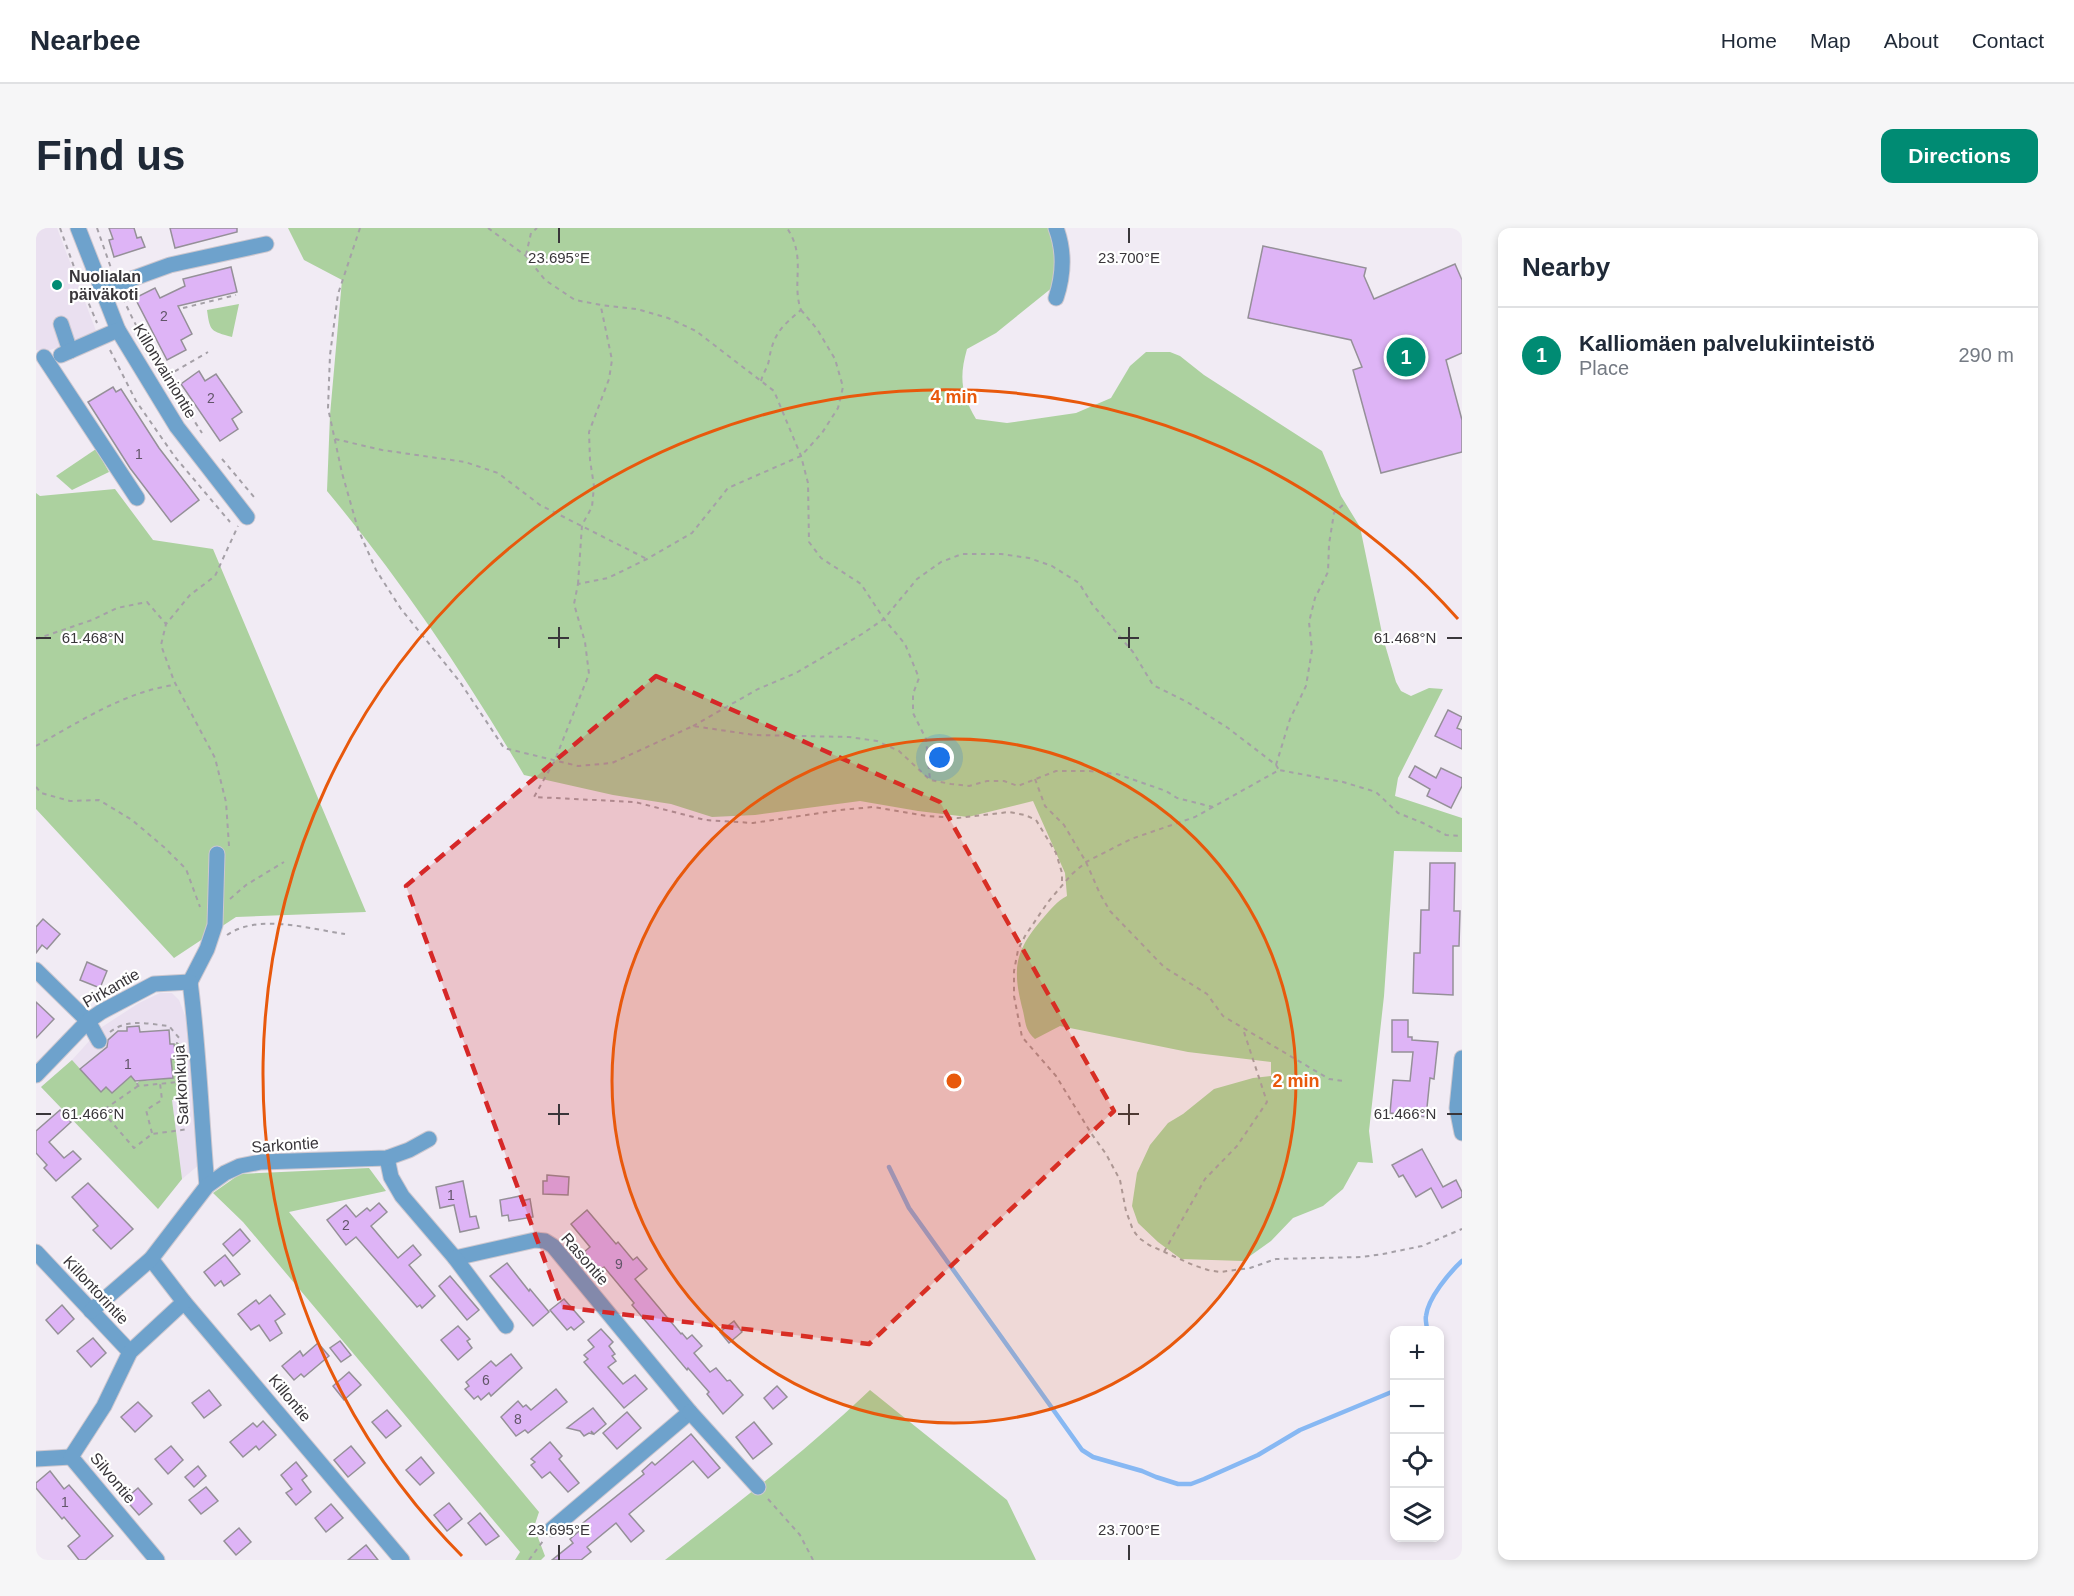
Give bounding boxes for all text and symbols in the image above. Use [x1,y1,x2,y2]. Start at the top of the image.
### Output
text: Nearbee [30,25,141,56]
text: Home [1721,29,1777,52]
text: Map [1810,29,1851,52]
text: About [1884,29,1939,52]
text: Contact [1972,29,2044,52]
button: Directions [1881,129,2038,183]
text: Find us [36,132,185,179]
text: 23.695°E [528,249,590,266]
text: 23.700°E [1098,249,1160,266]
text: Nearby [1522,252,1610,282]
place label: Nuolialan päiväkoti [69,268,141,303]
marker: Nuolialan päiväkoti [50,278,64,292]
house number: 2 [160,308,168,324]
street label: Killonvainiontie [130,321,200,421]
text: Kalliomäen palvelukiinteistö [1579,331,1875,356]
pin: 1 [1386,334,1426,380]
text: 1 [1536,344,1547,366]
text: 290 m [1958,344,2014,366]
text: Place [1579,357,1629,379]
text: 4 min [930,387,978,407]
house number: 2 [207,390,215,406]
house number: 1 [135,446,143,462]
text: 61.468°N [62,629,124,646]
text: 61.468°N [1374,629,1436,646]
your location [925,743,954,772]
street label: Pirkantie [80,965,142,1011]
street label: Sarkonkuja [170,1044,192,1125]
house number: 1 [124,1056,132,1072]
centre of rings [944,1071,964,1091]
text: 2 min [1272,1071,1320,1091]
text: 61.466°N [62,1105,124,1122]
text: 61.466°N [1374,1105,1436,1122]
street label: Sarkontie [251,1134,319,1156]
house number: 1 [447,1187,455,1203]
house number: 2 [342,1217,350,1233]
street label: Rasontie [558,1230,612,1288]
street label: Killontorintie [60,1252,132,1328]
house number: 9 [615,1256,623,1272]
map controls [1390,1326,1444,1542]
button: + [1390,1326,1444,1380]
street label: Killontie [265,1371,315,1425]
house number: 6 [482,1372,490,1388]
button: − [1390,1380,1444,1434]
house number: 8 [514,1411,522,1427]
button: locate [1390,1434,1444,1488]
street label: Silvontie [87,1449,139,1507]
button: layers [1390,1488,1444,1542]
house number: 1 [61,1494,69,1510]
text: 23.695°E [528,1521,590,1538]
text: 23.700°E [1098,1521,1160,1538]

